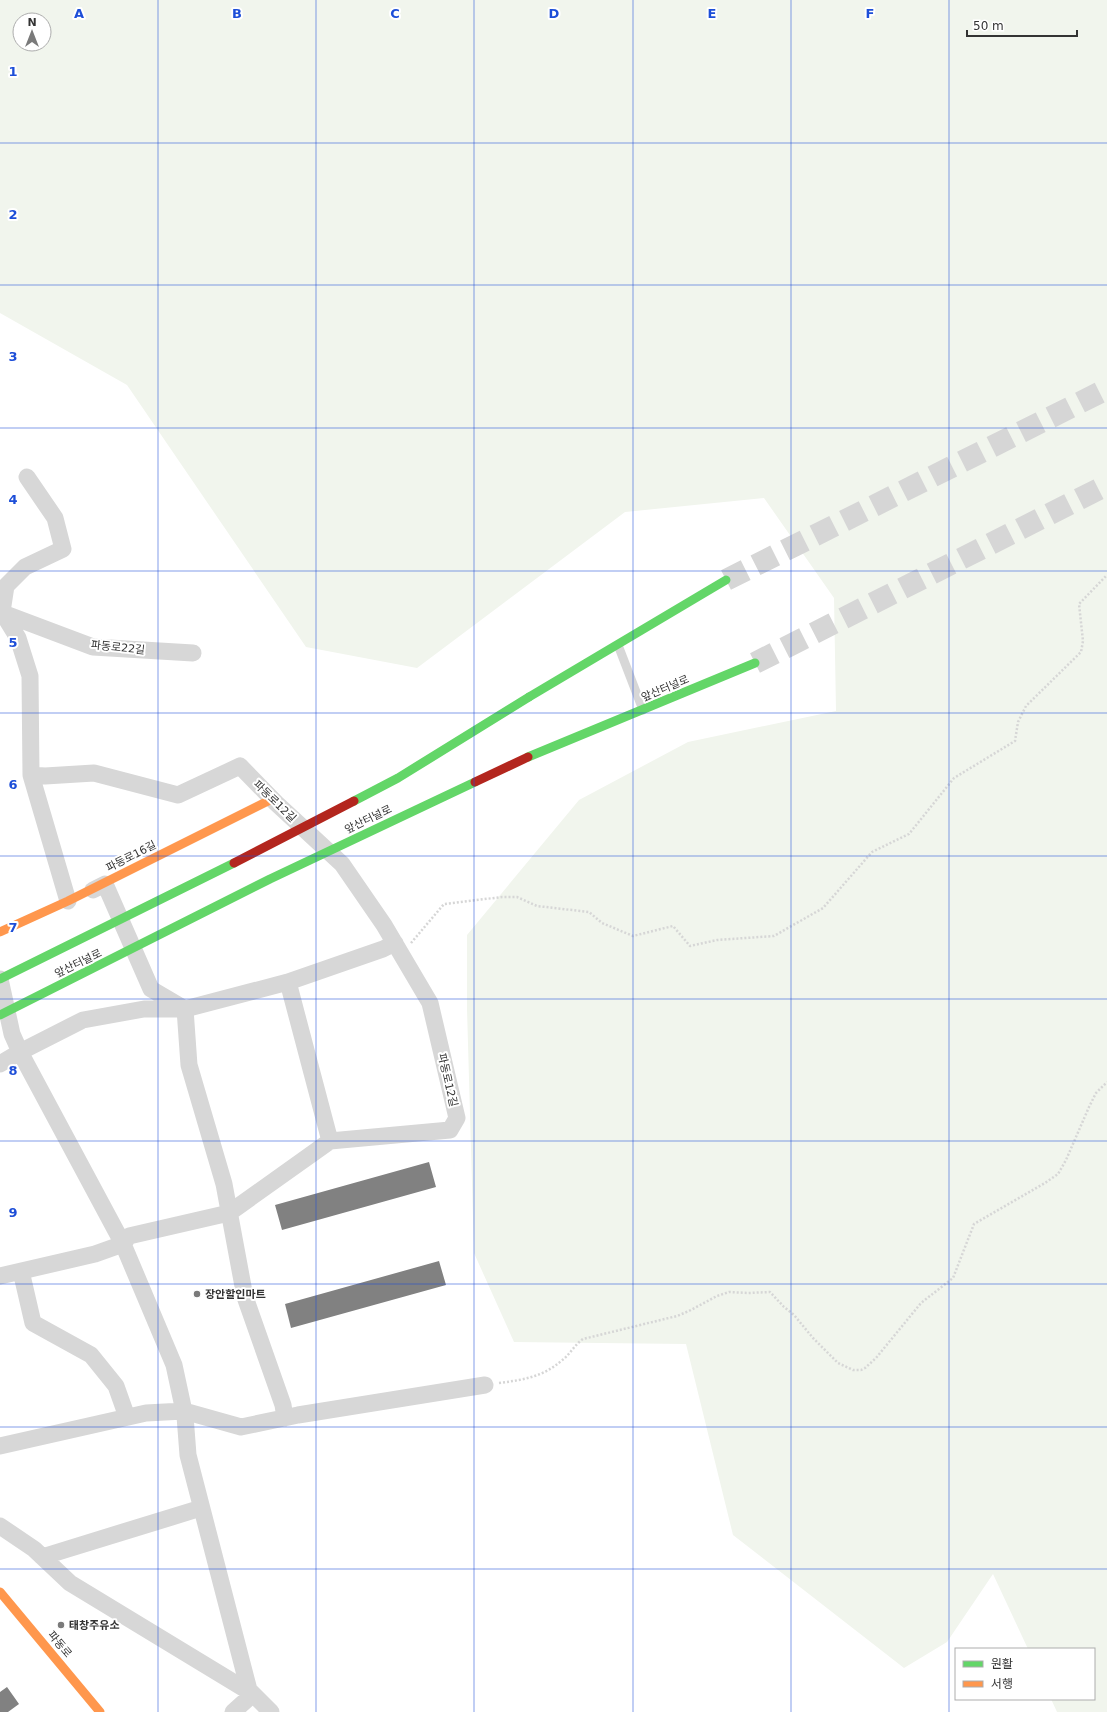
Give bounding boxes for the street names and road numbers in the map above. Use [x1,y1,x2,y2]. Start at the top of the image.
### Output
street label: 파동로22길 [90,638,146,657]
street label: 앞산터널로 [639,673,691,704]
street label: 파동로12길 [251,778,299,825]
street label: 앞산터널로 [343,803,394,836]
street label: 파동로16길 [104,838,158,875]
street label: 앞산터널로 [53,947,104,980]
street label: 파동로12길 [435,1052,460,1108]
street label: 파동로 [45,1629,74,1660]

